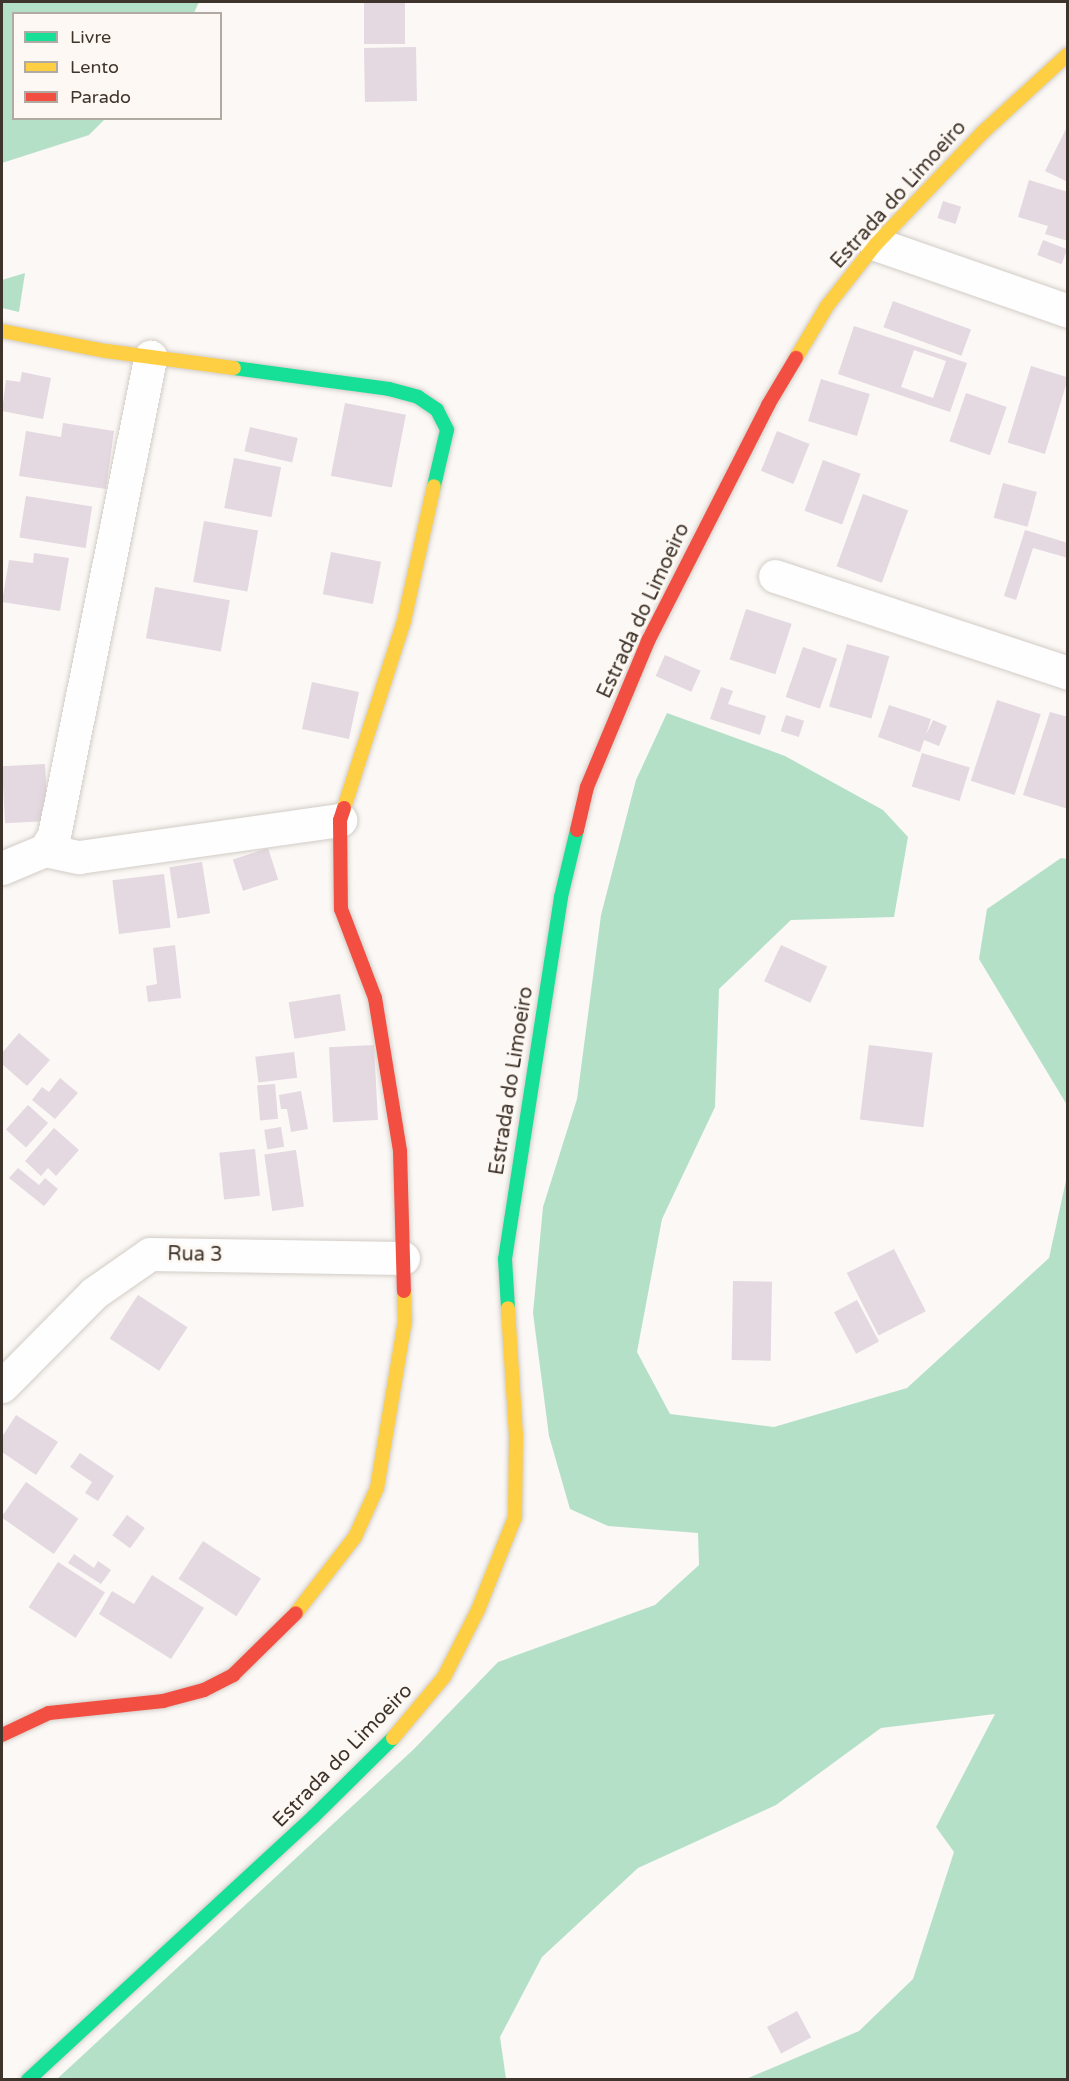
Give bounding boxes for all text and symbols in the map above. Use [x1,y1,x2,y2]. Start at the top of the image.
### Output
legend [12,12,222,120]
text: Livre [70,26,111,48]
text: Lento [70,56,119,78]
text: Parado [70,86,131,108]
street label: Estrada do Limoeiro [826,116,972,274]
street label: Estrada do Limoeiro [593,520,695,702]
street label: Estrada do Limoeiro [485,985,539,1177]
street label: Rua 3 [167,1243,223,1267]
street label: Estrada do Limoeiro [268,1679,418,1833]

